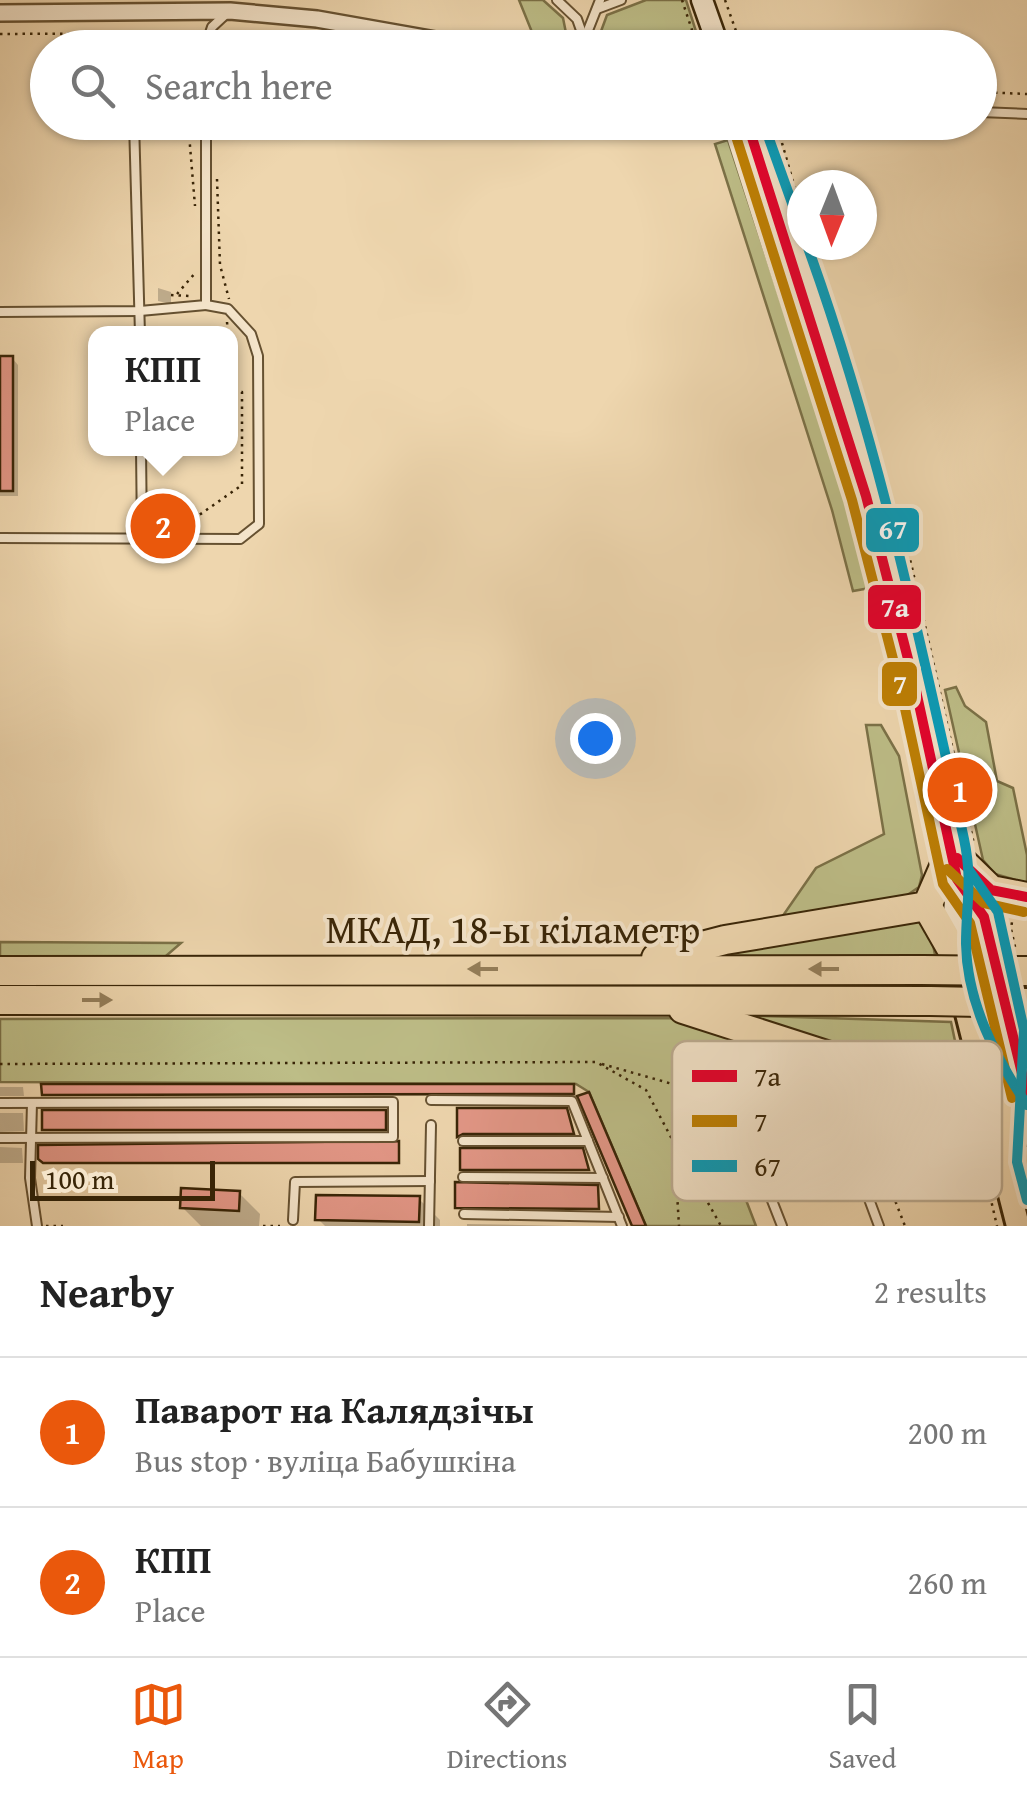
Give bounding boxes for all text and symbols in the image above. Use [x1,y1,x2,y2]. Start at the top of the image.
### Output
search box [30,30,997,140]
text: Search here [145,57,333,113]
icon: search [65,58,120,113]
north arrow [787,170,877,260]
popup [88,326,238,456]
text: КПП [125,340,201,396]
text: Place [125,396,195,443]
pin: 2 [130,488,196,564]
line badge: 67 [864,506,921,554]
text: 67 [878,508,908,549]
line badge: 7а [866,583,923,631]
text: 7а [881,586,910,627]
line badge: 7 [880,660,919,708]
text: 7 [893,663,907,704]
your location [570,713,621,764]
pin: 1 [928,752,992,828]
street label: МКАД, 18-ы кіламетр [326,899,700,958]
one-way arrow [466,961,498,977]
one-way arrow [808,961,840,977]
one-way arrow [82,992,114,1008]
legend [672,1041,1002,1201]
text: 7а [754,1055,781,1096]
text: 7 [754,1100,767,1141]
text: 67 [754,1145,781,1186]
scale bar [30,1156,215,1200]
text: 100 m [45,1158,114,1199]
text: Nearby [40,1261,174,1322]
text: 2 results [874,1268,987,1315]
text: Паварот на Калядзічы [135,1381,534,1437]
text: 1 [64,1409,81,1456]
text: 200 m [908,1409,987,1456]
text: Bus stop · вуліца Бабушкіна [135,1437,516,1484]
text: КПП [135,1531,212,1587]
text: 2 [64,1559,81,1606]
text: 260 m [908,1559,987,1606]
text: Place [135,1587,206,1634]
tab: Map [131,1677,186,1778]
tab: Directions [447,1677,567,1778]
tab: Saved [829,1677,896,1778]

